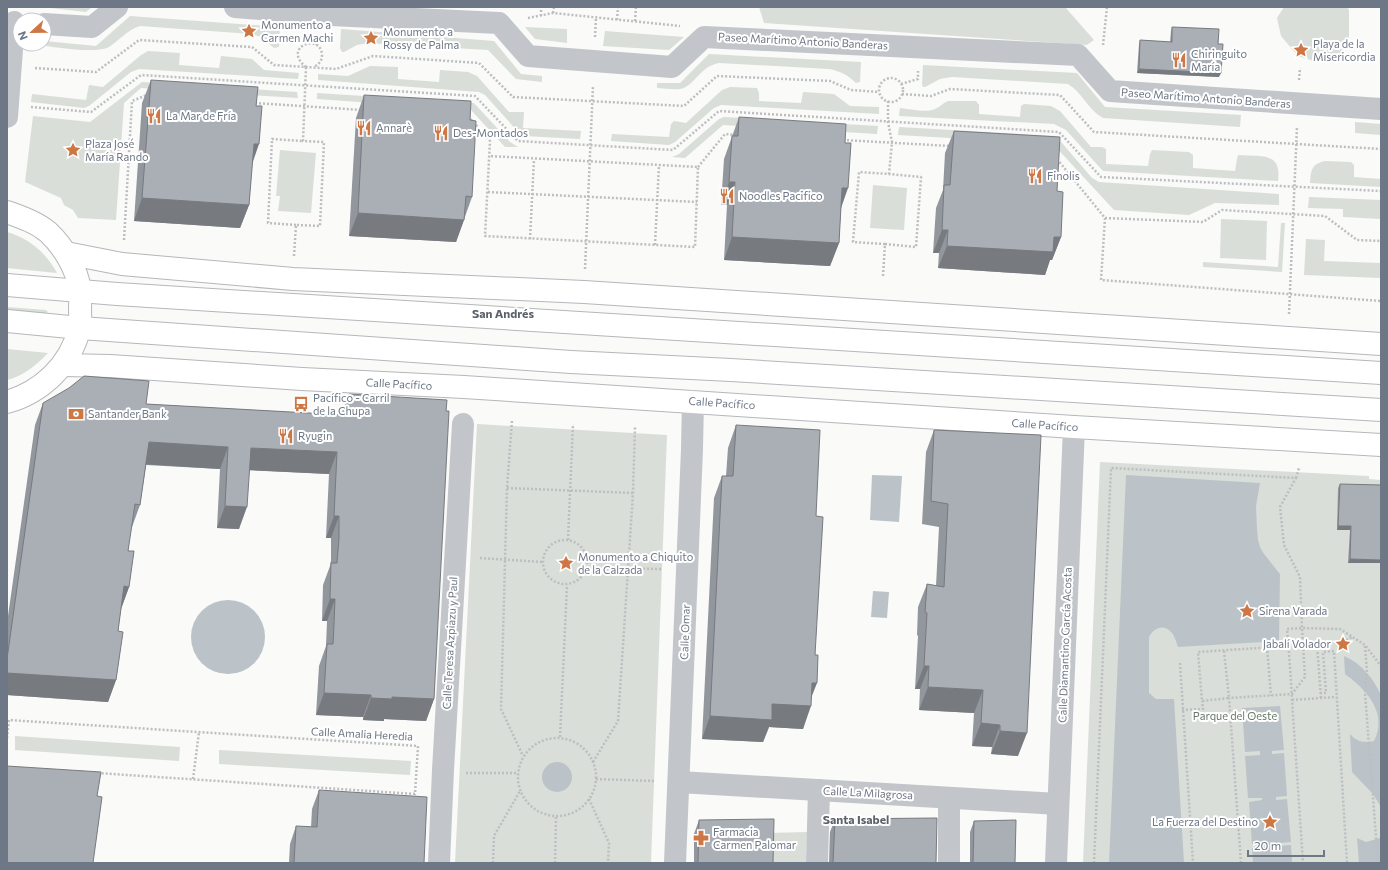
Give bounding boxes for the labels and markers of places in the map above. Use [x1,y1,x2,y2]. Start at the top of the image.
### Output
place label: Monumento a Carmen Machi [261,18,333,44]
place icon: Monumento a Carmen Machi [240,22,258,40]
place label: Monumento a Rossy de Palma [383,25,459,51]
place icon: Monumento a Rossy de Palma [362,29,380,47]
place label: Playa de la Misericordia [1313,37,1376,63]
place icon: Playa de la Misericordia [1292,41,1310,59]
place label: Chiringuito María [1191,47,1248,73]
restaurant icon: Chiringuito María [1170,51,1188,69]
restaurant icon: La Mar de Fría [145,107,163,125]
place label: La Mar de Fría [166,109,236,122]
restaurant icon: Annarè [355,119,373,137]
place label: Annarè [376,121,412,134]
restaurant icon: Des-Montados [432,124,450,142]
place label: Des-Montados [453,126,528,139]
place label: Plaza José María Rando [85,137,149,163]
place icon: Plaza José María Rando [64,141,82,159]
restaurant icon: Finolis [1026,167,1044,185]
place label: Finolis [1047,169,1080,182]
restaurant icon: Noodles Pacifico [718,187,736,205]
place label: Noodles Pacifico [739,189,823,202]
place label: Pacífico - Carril de la Chupa [313,391,390,417]
bus stop icon: Pacífico - Carril de la Chupa [292,395,310,413]
bank icon: Santander Bank [67,405,85,423]
place label: Santander Bank [88,407,167,420]
restaurant icon: Ryugin [277,427,295,445]
place label: Ryugin [298,429,332,442]
place label: Monumento a Chiquito de la Calzada [578,550,694,576]
place icon: Monumento a Chiquito de la Calzada [557,554,575,572]
place icon: Sirena Varada [1238,602,1256,620]
place label: Sirena Varada [1259,604,1327,617]
place icon: Jabalí Volador [1334,635,1352,653]
place label: Jabalí Volador [1263,637,1332,651]
place icon: La Fuerza del Destino [1261,813,1279,831]
place label: La Fuerza del Destino [1152,815,1258,828]
place label: Farmacia Carmen Palomar [713,825,797,851]
pharmacy icon: Farmacia Carmen Palomar [692,829,710,847]

